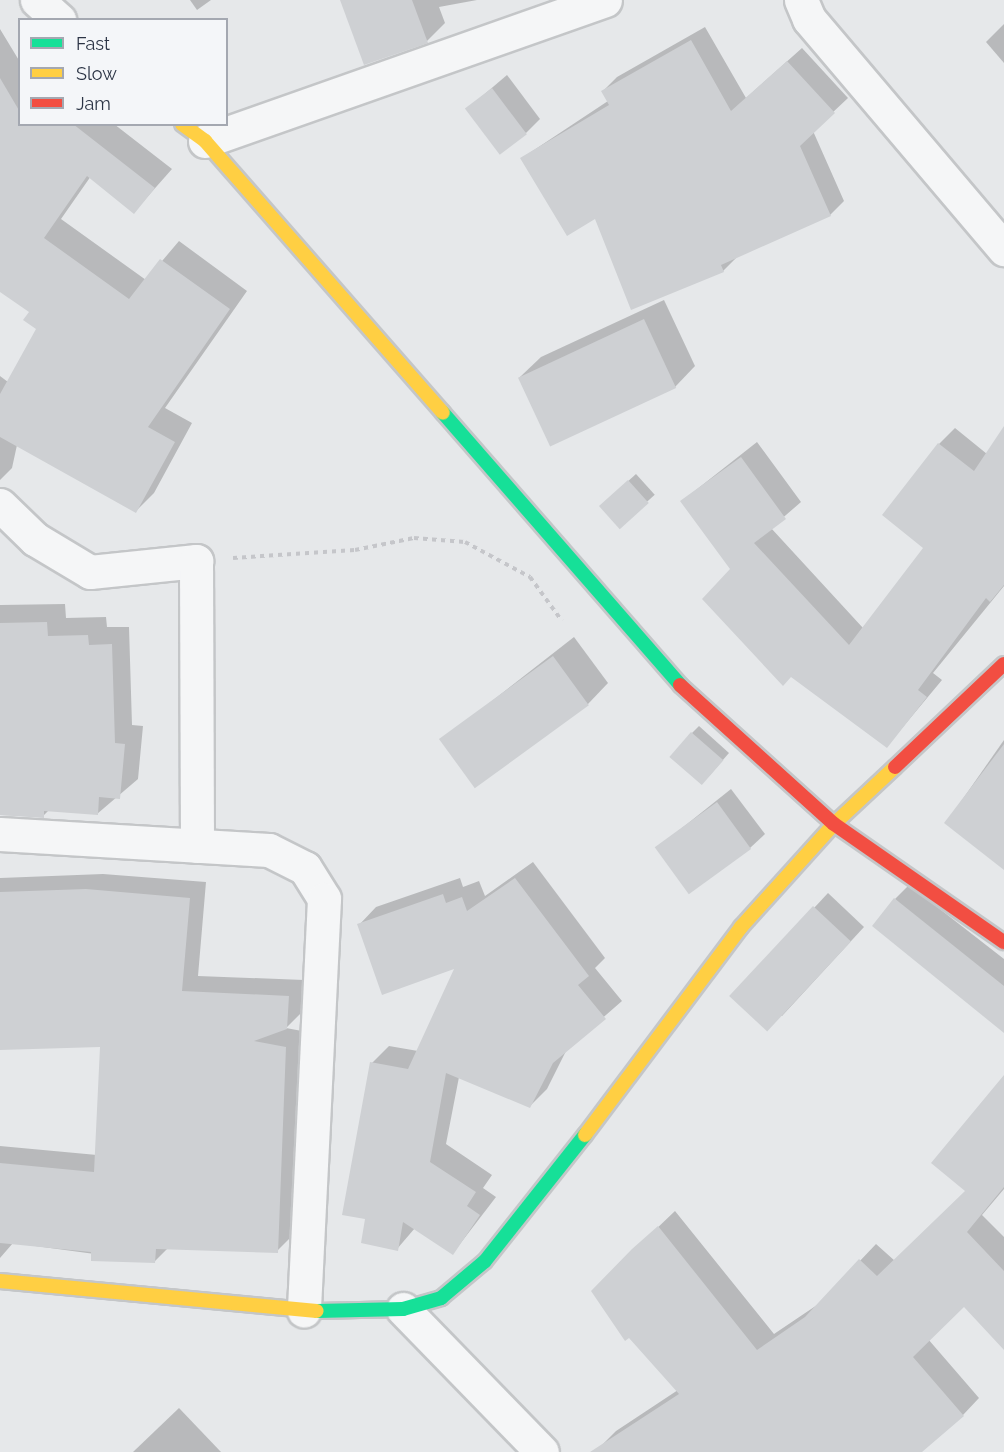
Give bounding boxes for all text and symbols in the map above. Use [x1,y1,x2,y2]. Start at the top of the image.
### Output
legend [18,18,228,126]
text: Fast [76,33,110,54]
text: Slow [76,63,117,84]
text: Jam [76,93,111,114]

